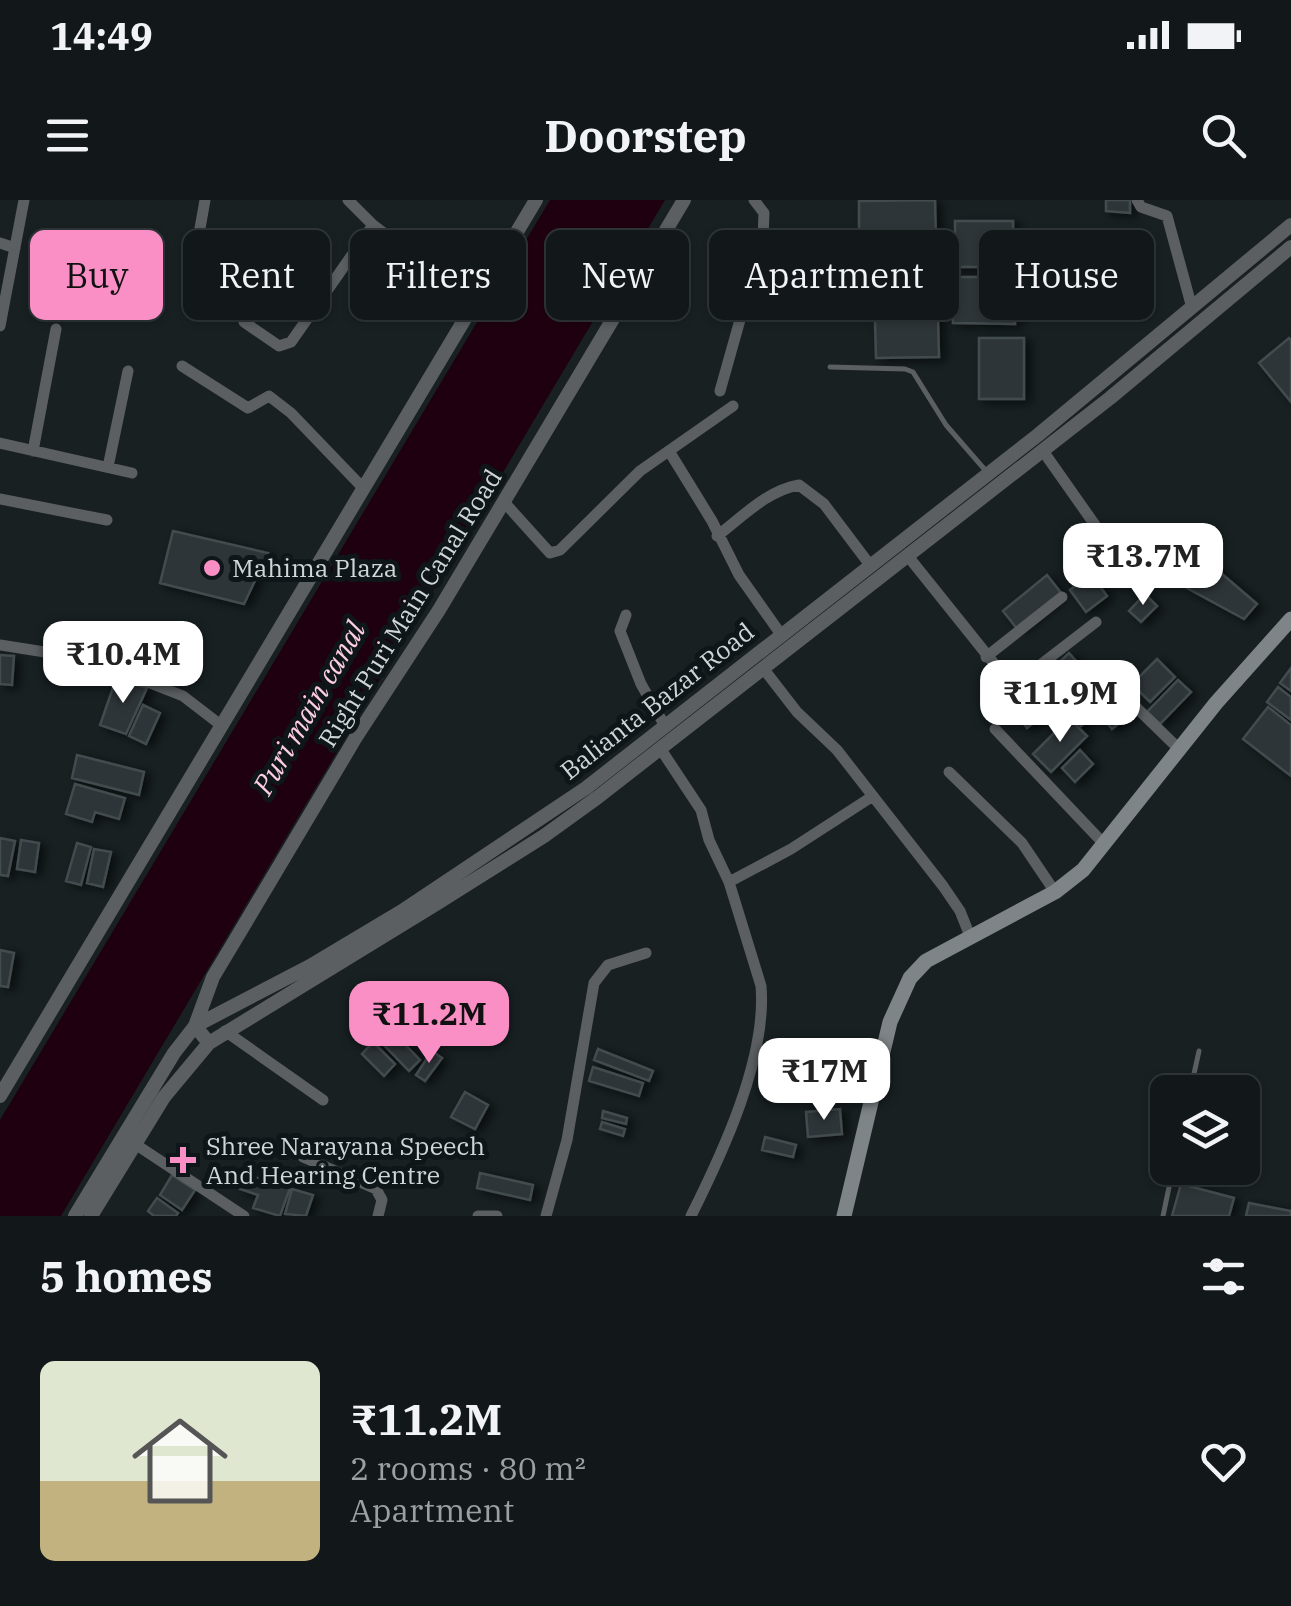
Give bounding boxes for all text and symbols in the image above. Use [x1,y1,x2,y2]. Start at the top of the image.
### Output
text: 14:49 [50,11,153,60]
text: Doorstep [544,106,747,164]
icon: menu [40,108,95,163]
icon: search [1196,108,1251,163]
chip: Buy [30,230,163,320]
chip: Rent [183,230,330,320]
chip: Filters [350,230,526,320]
chip: New [546,230,689,320]
chip: Apartment [709,230,959,320]
chip: House [979,230,1154,320]
street label: Right Puri Main Canal Road [310,463,509,753]
pin: ₹13.7M [1062,523,1224,608]
text: ₹13.7M [1085,534,1201,576]
place label: Mahima Plaza [232,551,397,584]
marker: Mahima Plaza [201,557,223,579]
water label: Puri main canal [244,613,374,802]
street label: Balianta Bazar Road [553,615,760,787]
pin: ₹10.4M [42,621,204,706]
text: ₹10.4M [65,632,181,674]
pin: ₹11.9M [979,660,1141,745]
text: ₹11.9M [1002,671,1118,713]
pin: ₹11.2M [348,981,510,1066]
text: ₹11.2M [371,992,487,1034]
pin: ₹17M [765,1038,883,1123]
text: ₹17M [780,1049,868,1091]
map controls [1150,1075,1260,1185]
button: layers [1150,1075,1260,1185]
place label: Shree Narayana Speech And Hearing Centre [206,1129,485,1191]
marker: Shree Narayana Speech And Hearing Centre [170,1147,196,1173]
text: 5 homes [40,1249,213,1304]
icon: filters [1196,1249,1251,1304]
text: ₹11.2M [350,1392,502,1447]
icon: home [120,1401,240,1521]
icon: heart [1196,1434,1251,1489]
text: 2 rooms · 80 m² [350,1447,586,1489]
text: Apartment [350,1489,514,1531]

